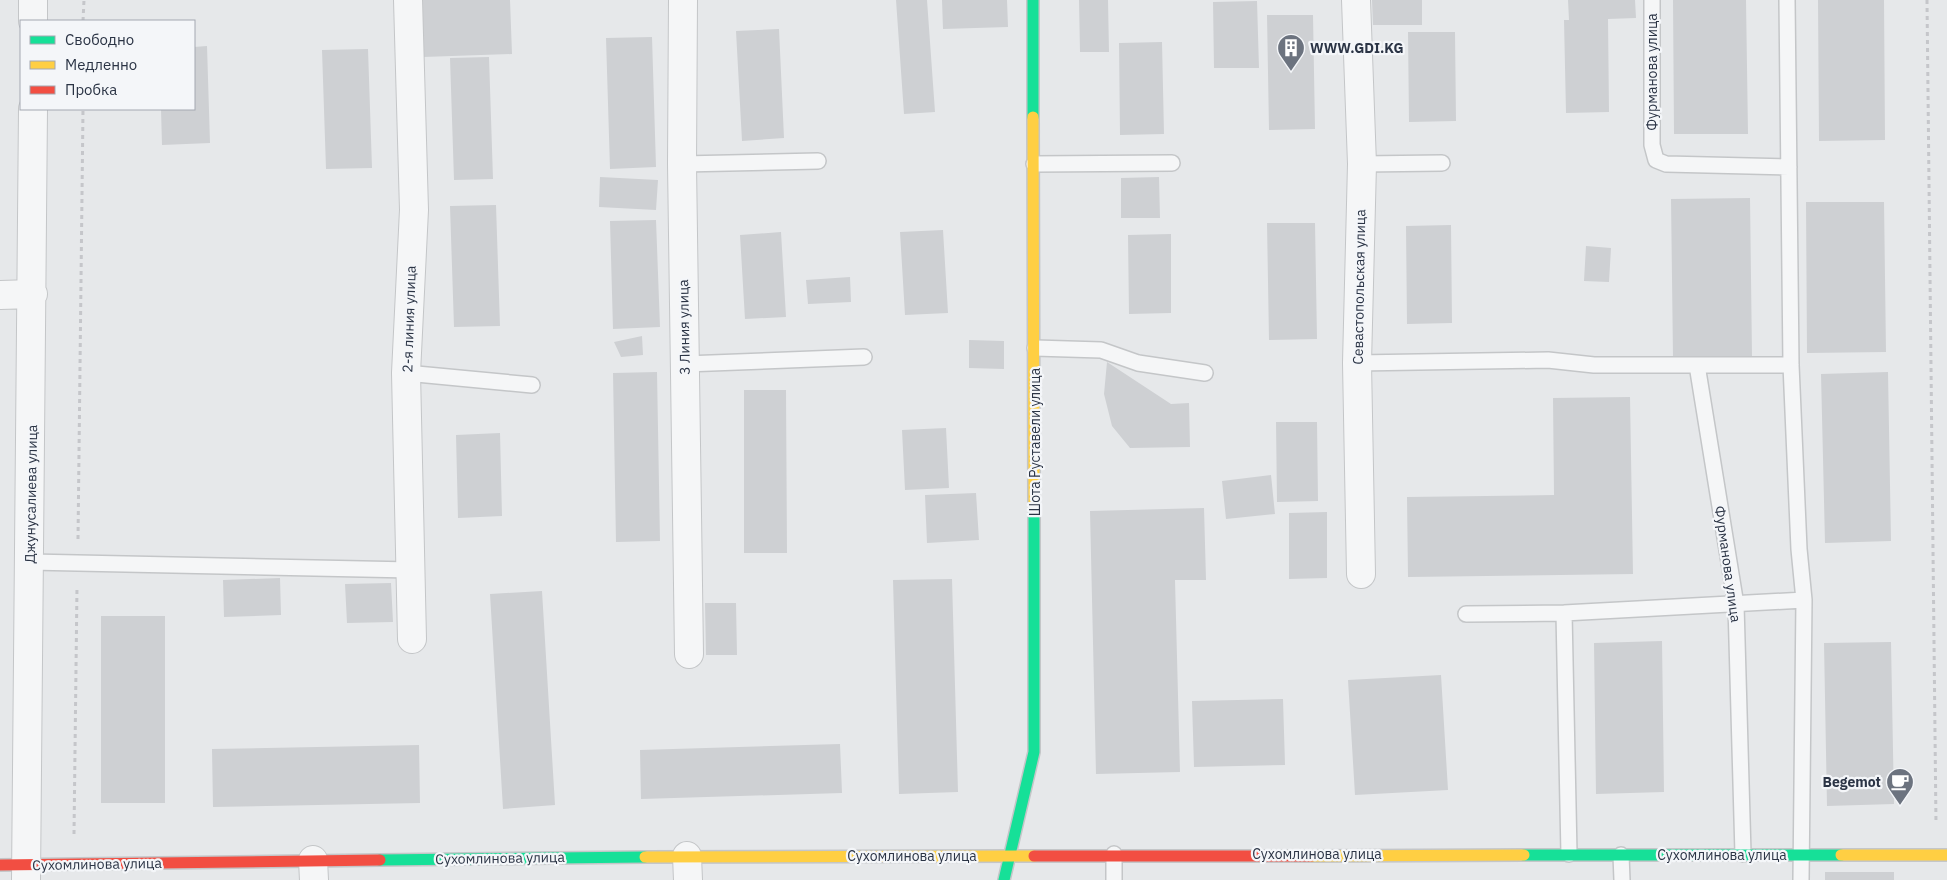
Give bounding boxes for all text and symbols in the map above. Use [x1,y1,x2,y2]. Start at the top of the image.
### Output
street label: Фурманова улица [1643,13,1661,131]
legend [20,20,195,110]
text: Свободно [65,30,134,49]
building icon: WWW.GDI.KG [1276,33,1306,72]
place label: WWW.GDI.KG [1310,39,1404,57]
text: Медленно [65,55,137,74]
text: Пробка [65,80,117,99]
street label: Севастопольская улица [1349,209,1369,365]
street label: 2-я линия улица [398,265,420,373]
street label: 3 Линия улица [674,279,694,375]
street label: Шота Руставели улица [1026,367,1044,516]
street label: Джунусалиева улица [21,424,41,564]
street label: Фурманова улица [1711,505,1745,624]
cafe icon: Begemot [1885,767,1915,806]
place label: Begemot [1823,773,1881,791]
street label: Сухомлинова улица [1252,845,1382,863]
street label: Сухомлинова улица [1657,846,1787,864]
street label: Сухомлинова улица [847,847,977,865]
street label: Сухомлинова улица [435,848,566,868]
street label: Сухомлинова улица [32,854,163,874]

